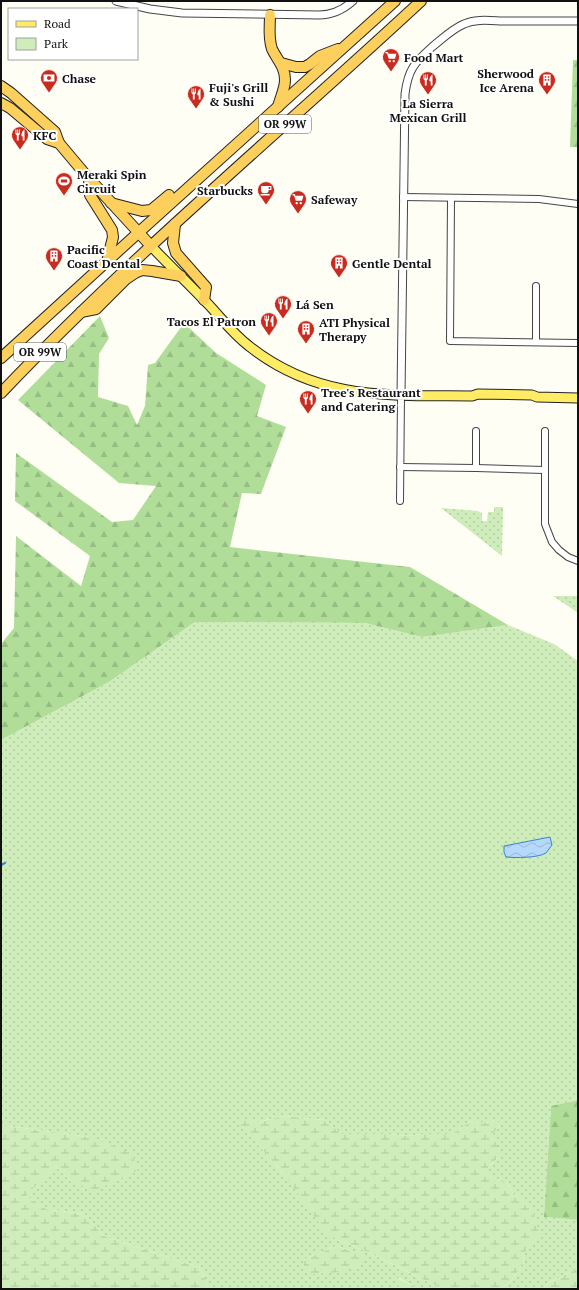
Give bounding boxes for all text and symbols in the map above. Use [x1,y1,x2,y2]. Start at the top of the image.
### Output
legend [8,8,138,60]
text: Road [44,16,71,31]
text: Park [44,36,69,51]
supermarket icon: Food Mart [381,47,401,72]
place label: Food Mart [404,50,464,65]
place label: Sherwood Ice Arena [477,66,535,95]
bank icon: Chase [39,68,59,93]
restaurant icon: La Sierra Mexican Grill [418,70,438,95]
building icon: Sherwood Ice Arena [537,70,557,95]
place label: Chase [62,71,97,86]
place label: Fuji's Grill & Sushi [209,80,268,109]
restaurant icon: Fuji's Grill & Sushi [186,84,206,109]
place label: La Sierra Mexican Grill [389,96,467,125]
road number: OR 99W [259,115,311,133]
restaurant icon: KFC [10,125,30,150]
place label: KFC [33,128,56,143]
place label: Meraki Spin Circuit [77,167,147,196]
sports icon: Meraki Spin Circuit [54,171,74,196]
cafe icon: Starbucks [256,180,276,205]
place label: Starbucks [197,183,254,198]
supermarket icon: Safeway [288,189,308,214]
place label: Safeway [311,192,358,207]
place label: Pacific Coast Dental [67,242,140,271]
building icon: Pacific Coast Dental [44,246,64,271]
building icon: Gentle Dental [329,253,349,278]
place label: Gentle Dental [352,256,432,271]
restaurant icon: Lá Sen [273,294,293,319]
place label: Lá Sen [296,297,334,312]
restaurant icon: Tacos El Patron [259,311,279,336]
place label: Tacos El Patron [167,314,256,329]
place label: ATI Physical Therapy [319,315,390,344]
building icon: ATI Physical Therapy [296,319,316,344]
road number: OR 99W [14,343,66,361]
place label: Tree's Restaurant and Catering [321,385,421,414]
restaurant icon: Tree's Restaurant and Catering [298,389,318,414]

